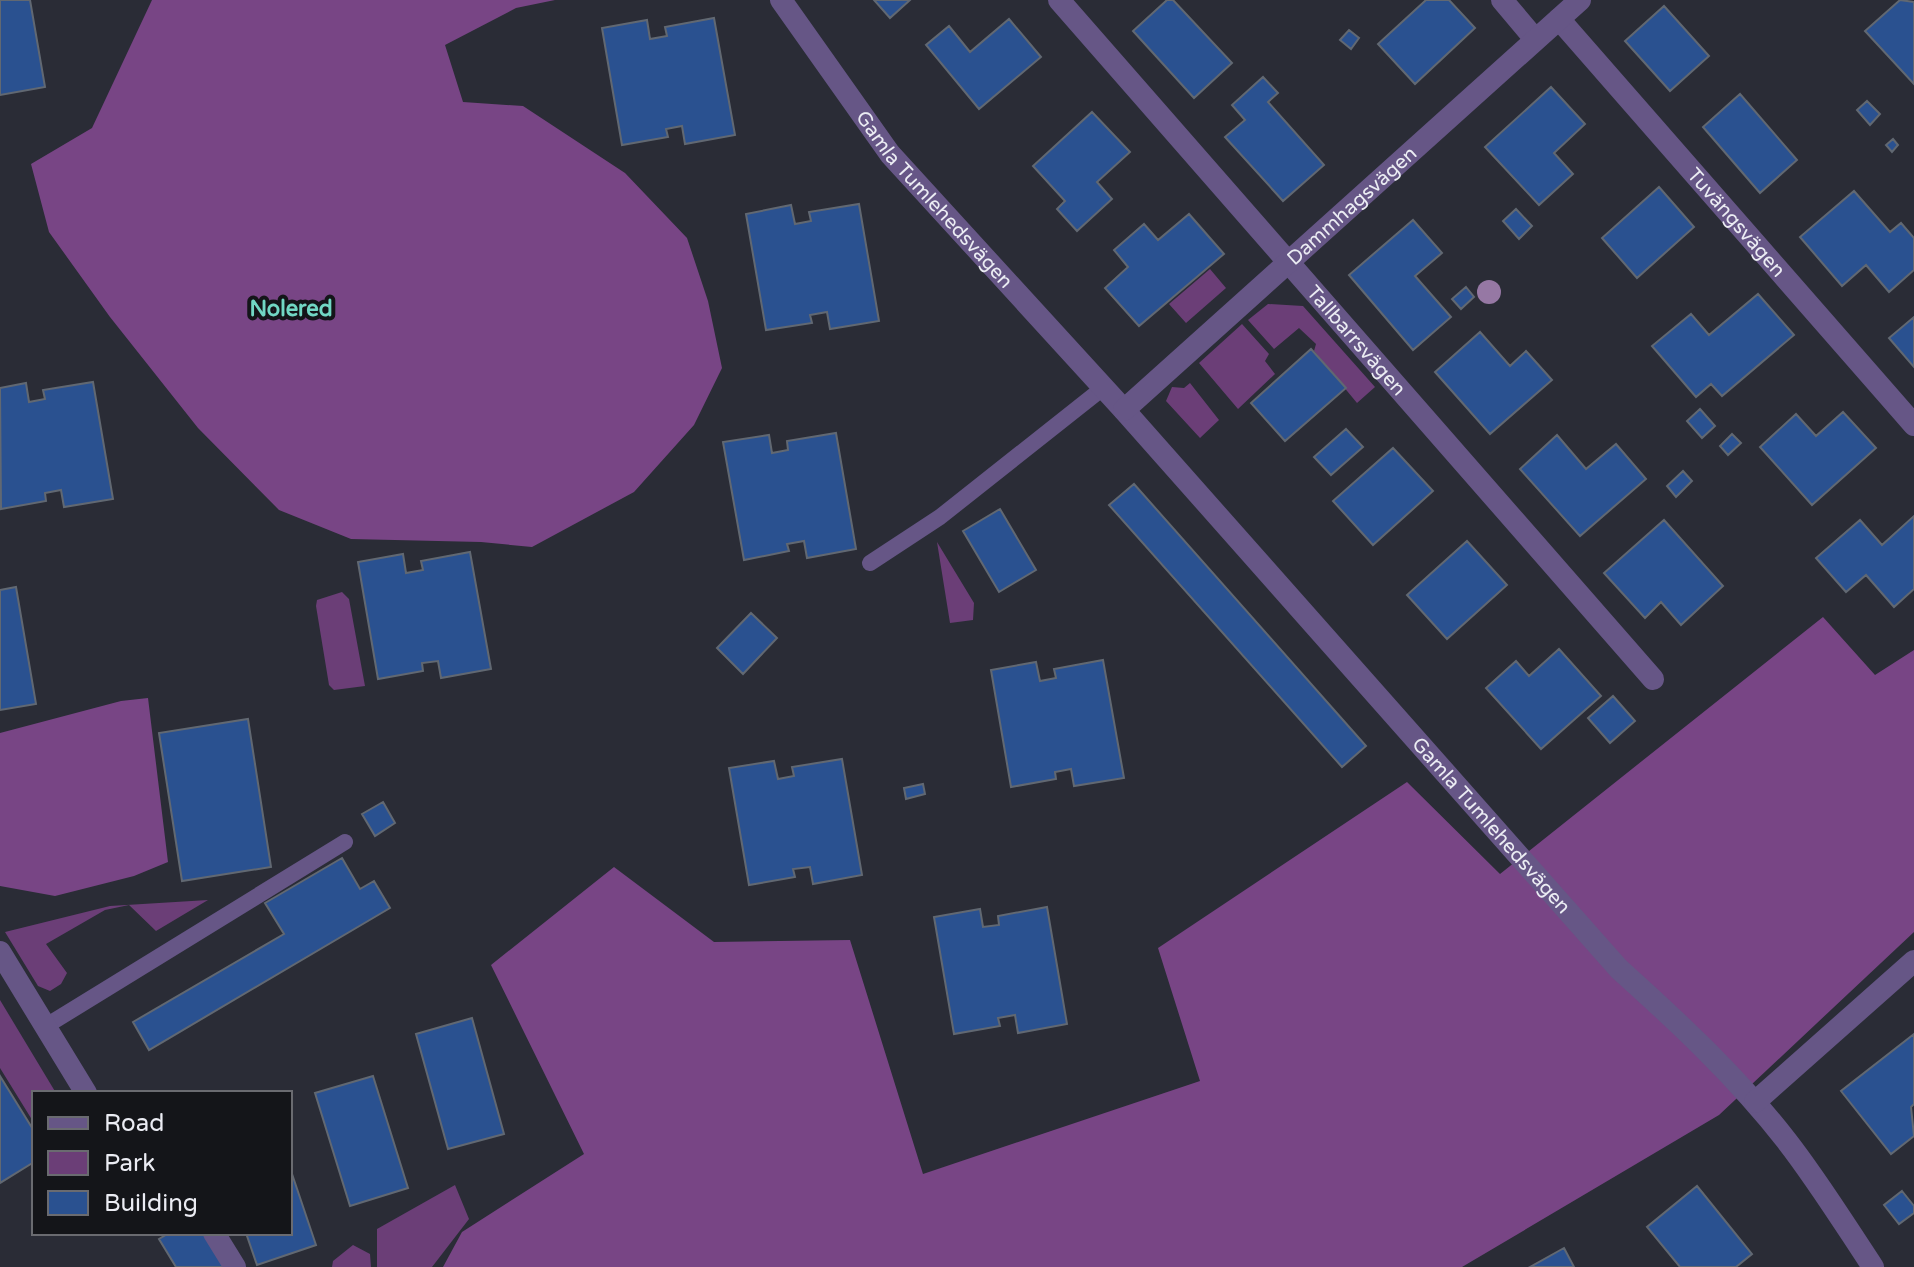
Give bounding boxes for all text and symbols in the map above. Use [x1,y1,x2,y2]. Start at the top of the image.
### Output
street label: Gamla Tumlehedsvägen [850,106,1018,294]
street label: Dammhagsvägen [1282,142,1422,271]
street label: Tuvängsvägen [1682,163,1790,282]
street label: Tallbarrsvägen [1301,281,1410,401]
district label: Nolered [249,296,333,322]
street label: Gamla Tumlehedsvägen [1406,733,1575,919]
legend [32,1091,292,1235]
text: Road [104,1109,164,1138]
text: Park [104,1149,155,1178]
text: Building [104,1189,198,1218]

